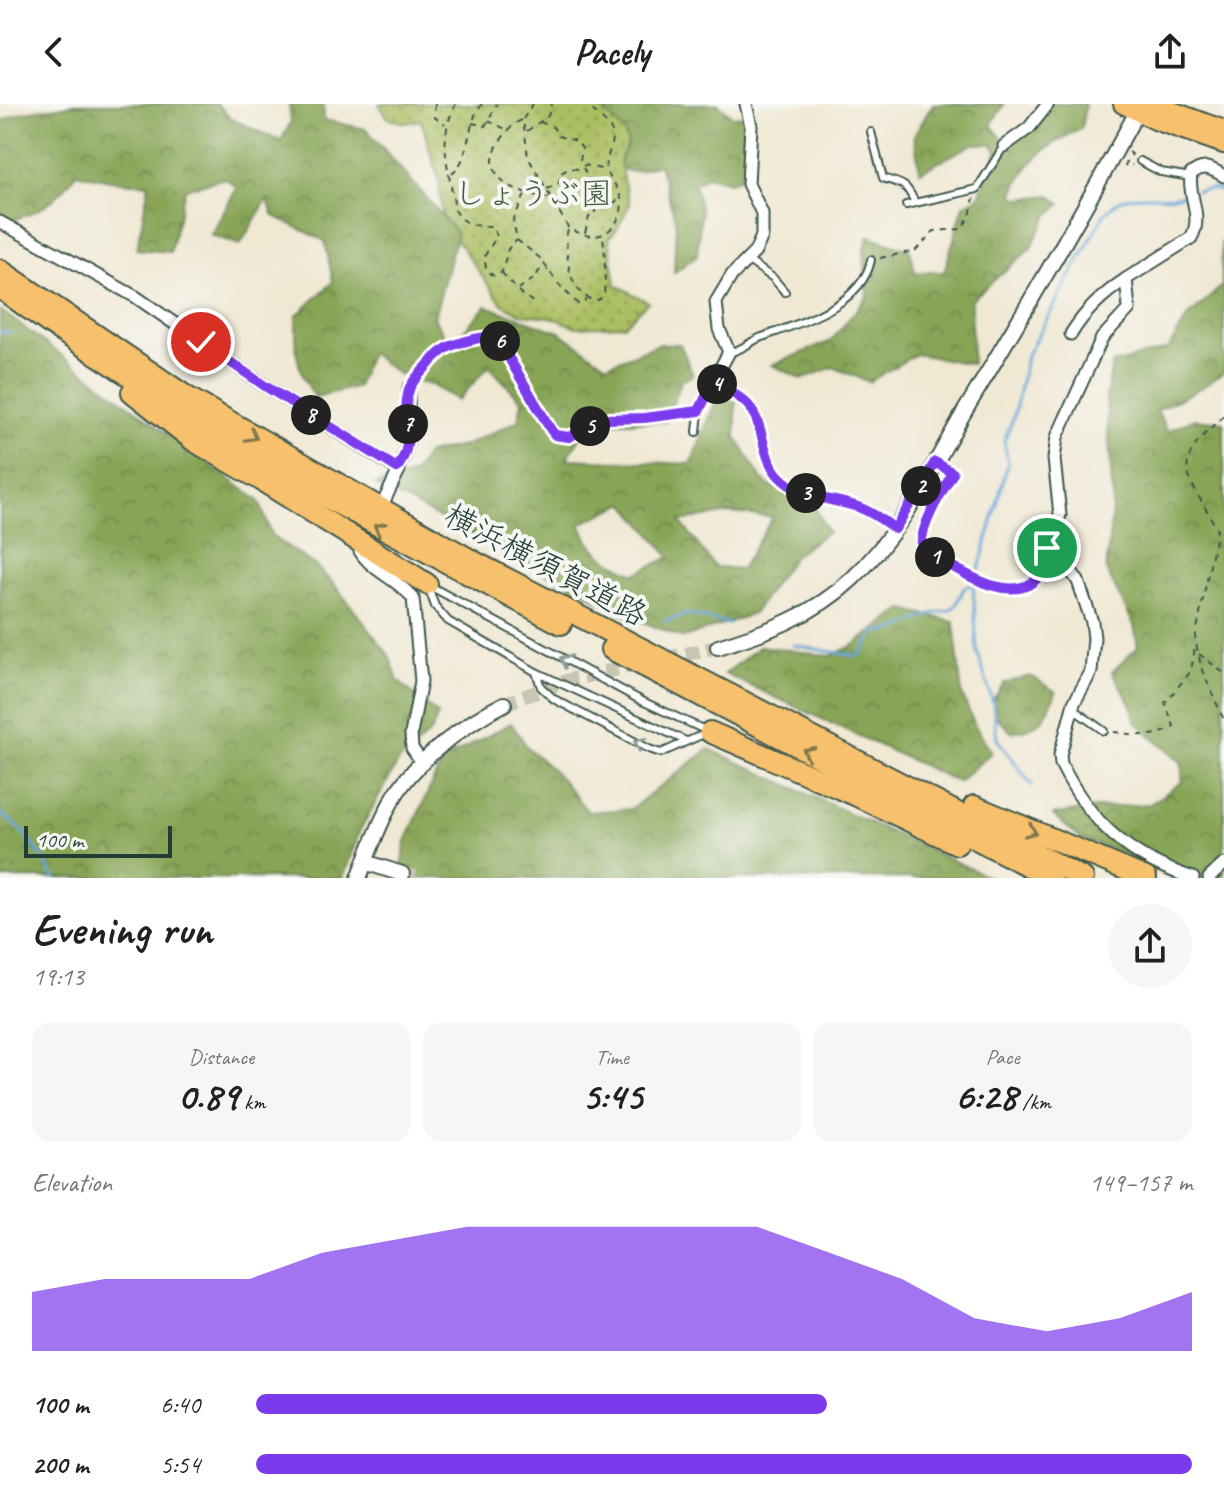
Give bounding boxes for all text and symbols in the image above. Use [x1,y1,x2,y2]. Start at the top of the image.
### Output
text: Pacely [574,29,650,75]
icon: back [32,30,76,74]
icon: share [1148,30,1192,74]
park label: しょうぶ園 [454,173,612,214]
pin [167,308,235,376]
icon: check [179,320,223,364]
pin: 6 [480,321,520,361]
text: 6 [495,327,505,355]
pin: 4 [697,364,737,404]
text: 4 [712,370,722,398]
pin: 8 [291,395,331,435]
text: 8 [306,401,316,429]
pin: 7 [388,404,428,444]
pin: 5 [570,406,610,446]
text: 7 [403,410,413,438]
text: 5 [585,412,595,440]
one-way arrow [244,426,258,442]
pin: 2 [901,466,941,506]
text: 2 [916,472,926,500]
pin: 3 [786,473,826,513]
text: 3 [801,479,811,507]
street label: 横浜横須賀道路 [437,494,655,636]
pin [1013,514,1081,582]
one-way arrow [373,522,387,537]
icon: arrive [1025,526,1069,570]
pin: 1 [915,537,955,577]
text: 1 [930,543,940,571]
one-way arrow [559,654,573,669]
one-way arrow [632,737,647,753]
one-way arrow [801,746,816,761]
one-way arrow [1023,821,1037,838]
scale bar [24,822,172,858]
text: 100 m [36,826,83,854]
text: Evening run [32,902,212,957]
button: share [1108,904,1192,988]
text: 19:13 [32,960,84,993]
text: Distance [189,1043,254,1071]
text: Time [595,1043,629,1071]
text: Pace [986,1043,1020,1071]
text: 0.89 [177,1071,239,1121]
text: 5:45 [582,1071,642,1121]
text: 6:28 [954,1071,1017,1121]
text: km [239,1088,265,1116]
text: /km [1017,1088,1051,1116]
text: Elevation [32,1166,112,1199]
text: 149–157 m [1089,1166,1192,1199]
text: 100 m [32,1388,88,1421]
text: 6:40 [160,1388,200,1421]
text: 200 m [32,1448,88,1481]
text: 5:54 [160,1448,200,1481]

